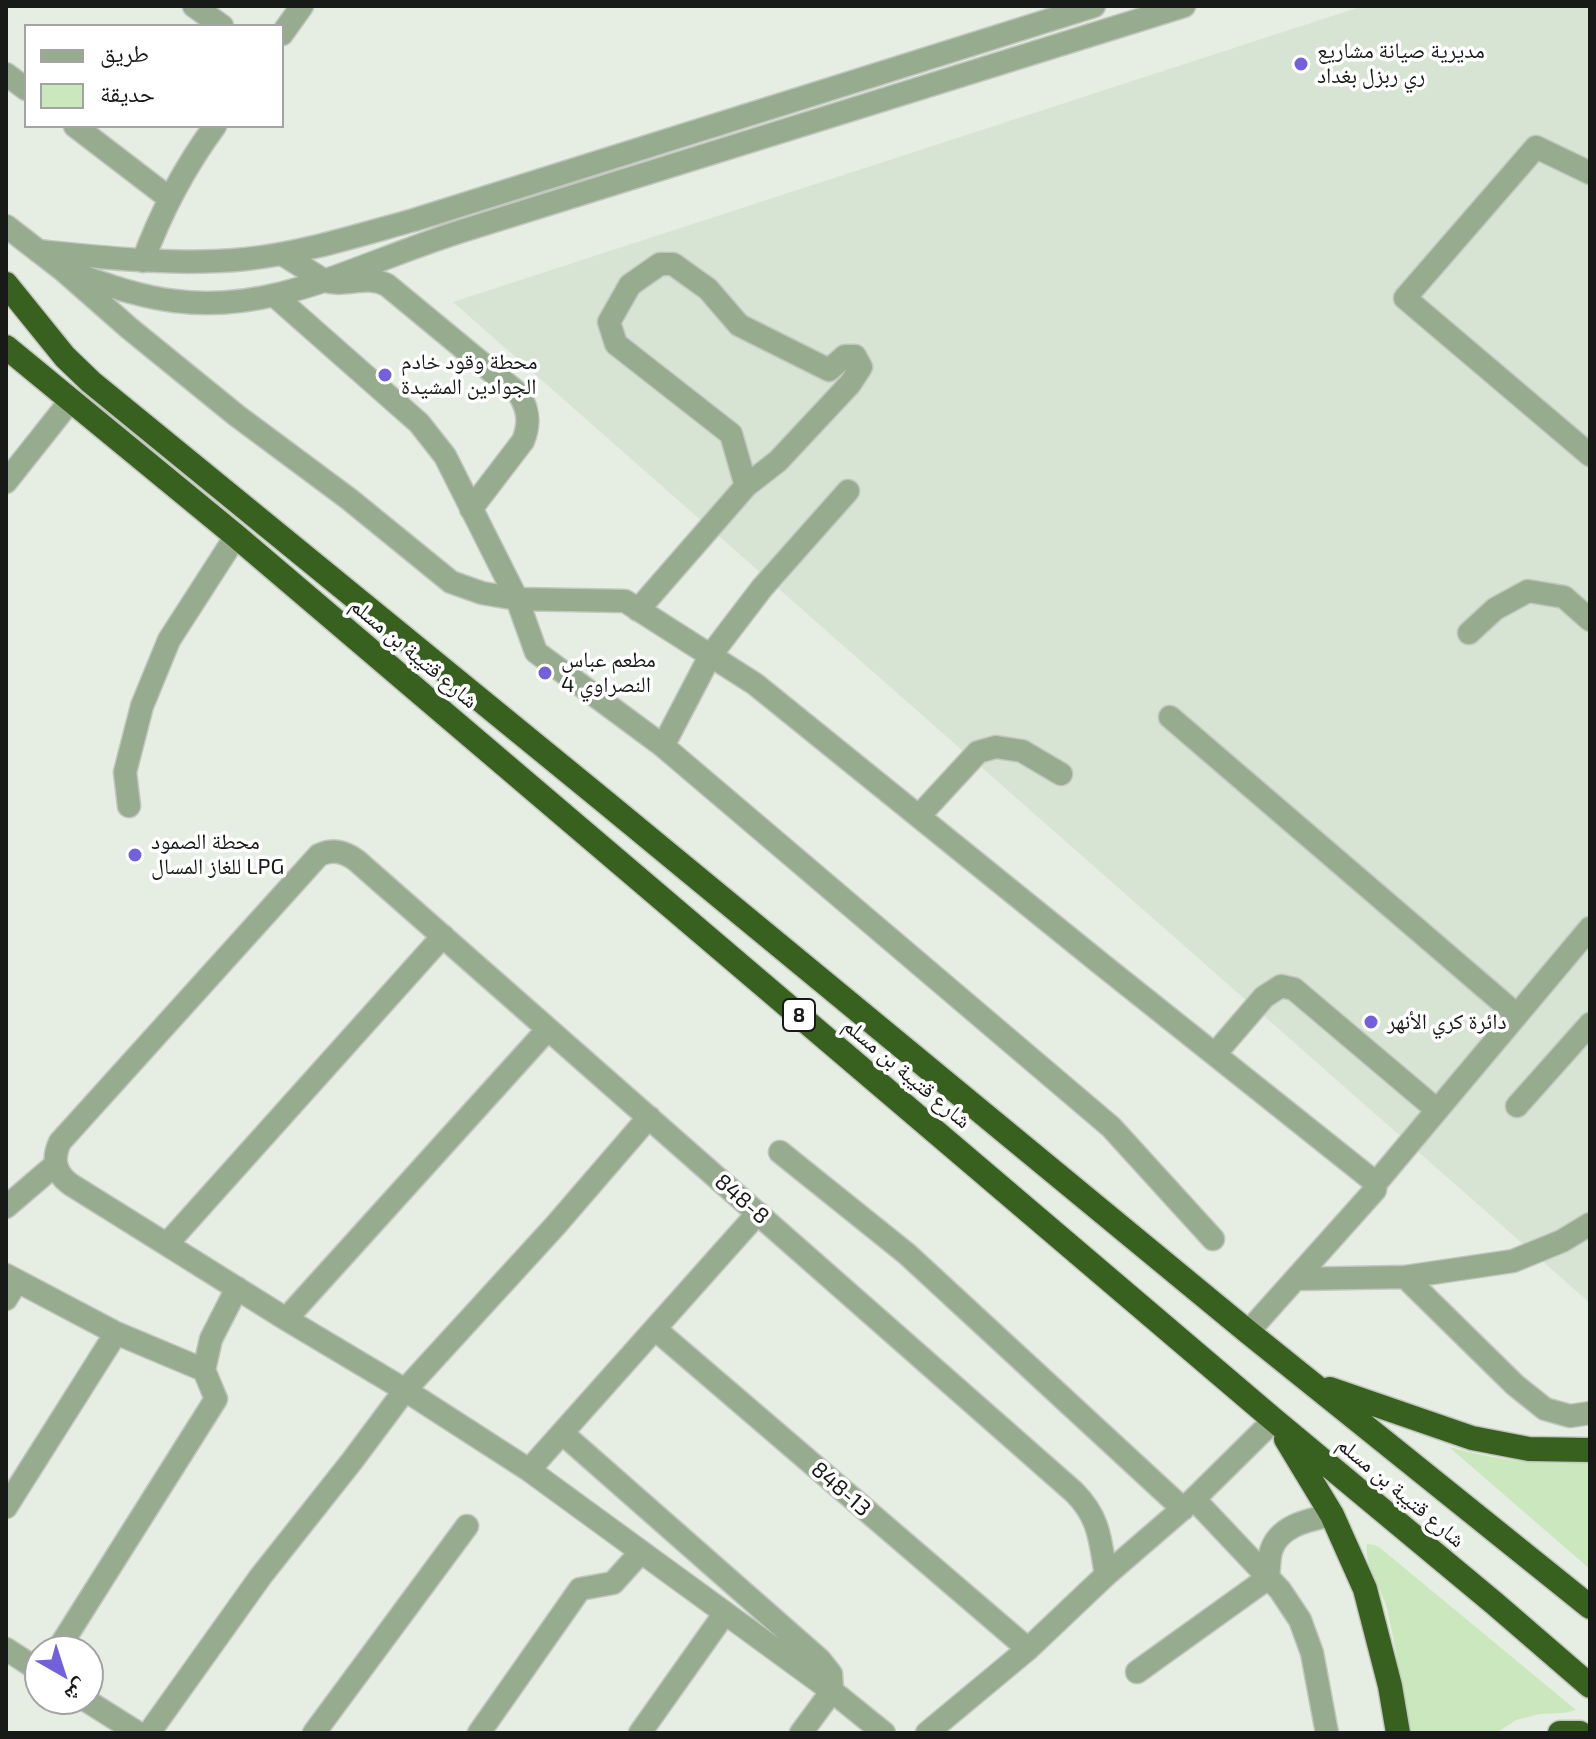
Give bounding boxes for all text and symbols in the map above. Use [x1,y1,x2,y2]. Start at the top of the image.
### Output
legend [24,24,284,128]
text: طريق [100,38,149,67]
place label: مديرية صيانة مشاريع ري ربزل بغداد [1317,38,1485,90]
marker: مديرية صيانة مشاريع ري ربزل بغداد [1292,55,1310,73]
text: حديقة [100,78,155,107]
place label: محطة وقود خادم الجوادين المشيدة [401,349,538,400]
marker: محطة وقود خادم الجوادين المشيدة [376,366,394,384]
street label: شارع قتيبة بن مسلم [345,592,483,714]
place label: مطعم عباس النصراوي 4 [561,647,656,698]
marker: مطعم عباس النصراوي 4 [536,664,554,682]
place label: محطة الصمود للغاز المسال LPG [151,829,284,880]
marker: محطة الصمود للغاز المسال LPG [126,846,144,864]
road number: 8 [783,999,815,1031]
place label: دائرة كري الأنهر [1387,1009,1507,1035]
street label: شارع قتيبة بن مسلم [838,1012,976,1134]
marker: دائرة كري الأنهر [1362,1013,1380,1031]
street label: 848-8 [709,1168,775,1230]
street label: شارع قتيبة بن مسلم [1332,1431,1470,1553]
street label: 848-13 [806,1456,876,1522]
north arrow [24,1635,104,1715]
text: ش [61,1675,95,1710]

